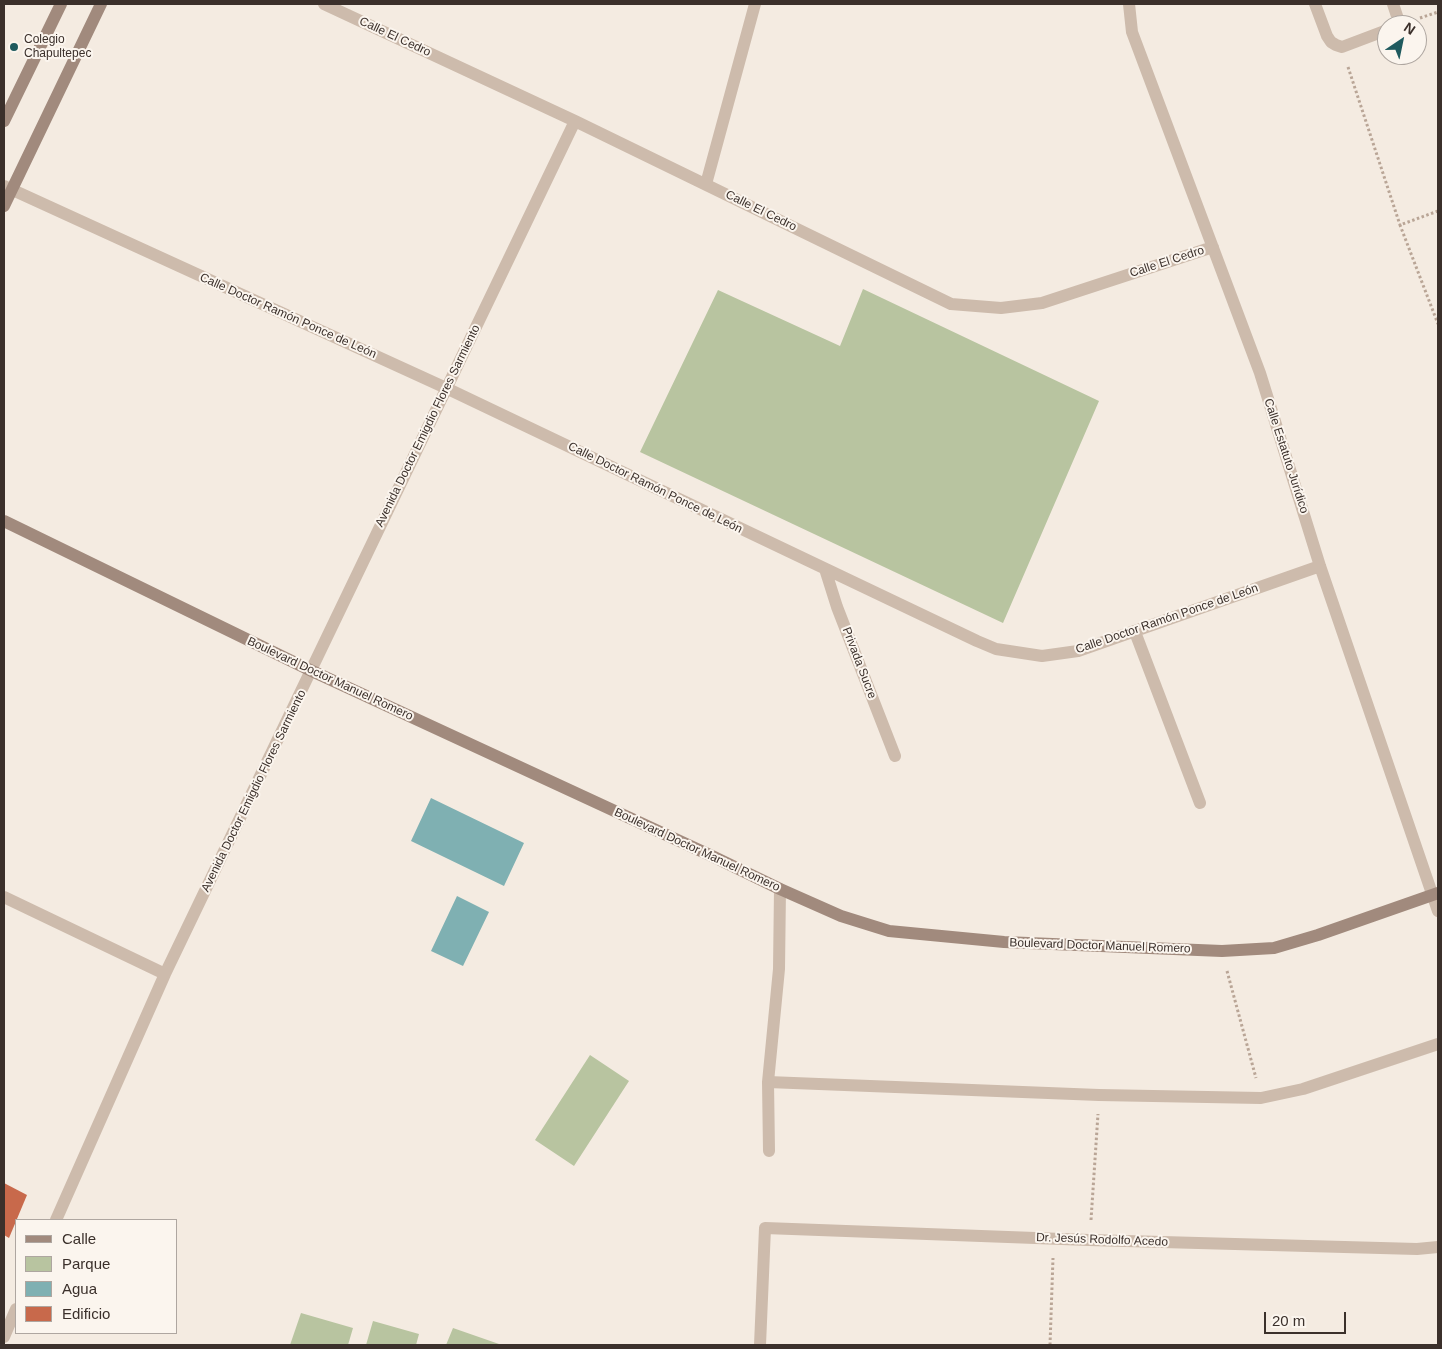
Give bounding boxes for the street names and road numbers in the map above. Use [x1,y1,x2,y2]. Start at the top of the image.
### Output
street label: Calle El Cedro [357,14,433,60]
street label: Calle El Cedro [723,188,799,234]
street label: Calle El Cedro [1128,243,1206,281]
street label: Calle Doctor Ramón Ponce de León [197,270,379,362]
street label: Avenida Doctor Emigdio Flores Sarmiento [373,323,483,529]
street label: Calle Estatuto Jurídico [1261,397,1311,515]
street label: Calle Doctor Ramón Ponce de León [566,439,744,537]
street label: Calle Doctor Ramón Ponce de León [1074,581,1260,657]
street label: Privada Sucre [839,625,879,701]
street label: Boulevard Doctor Manuel Romero [245,634,415,724]
street label: Avenida Doctor Emigdio Flores Sarmiento [199,688,309,894]
street label: Boulevard Doctor Manuel Romero [612,805,782,895]
street label: Boulevard Doctor Manuel Romero [1009,936,1191,956]
street label: Dr. Jesús Rodolfo Acedo [1036,1230,1168,1250]

